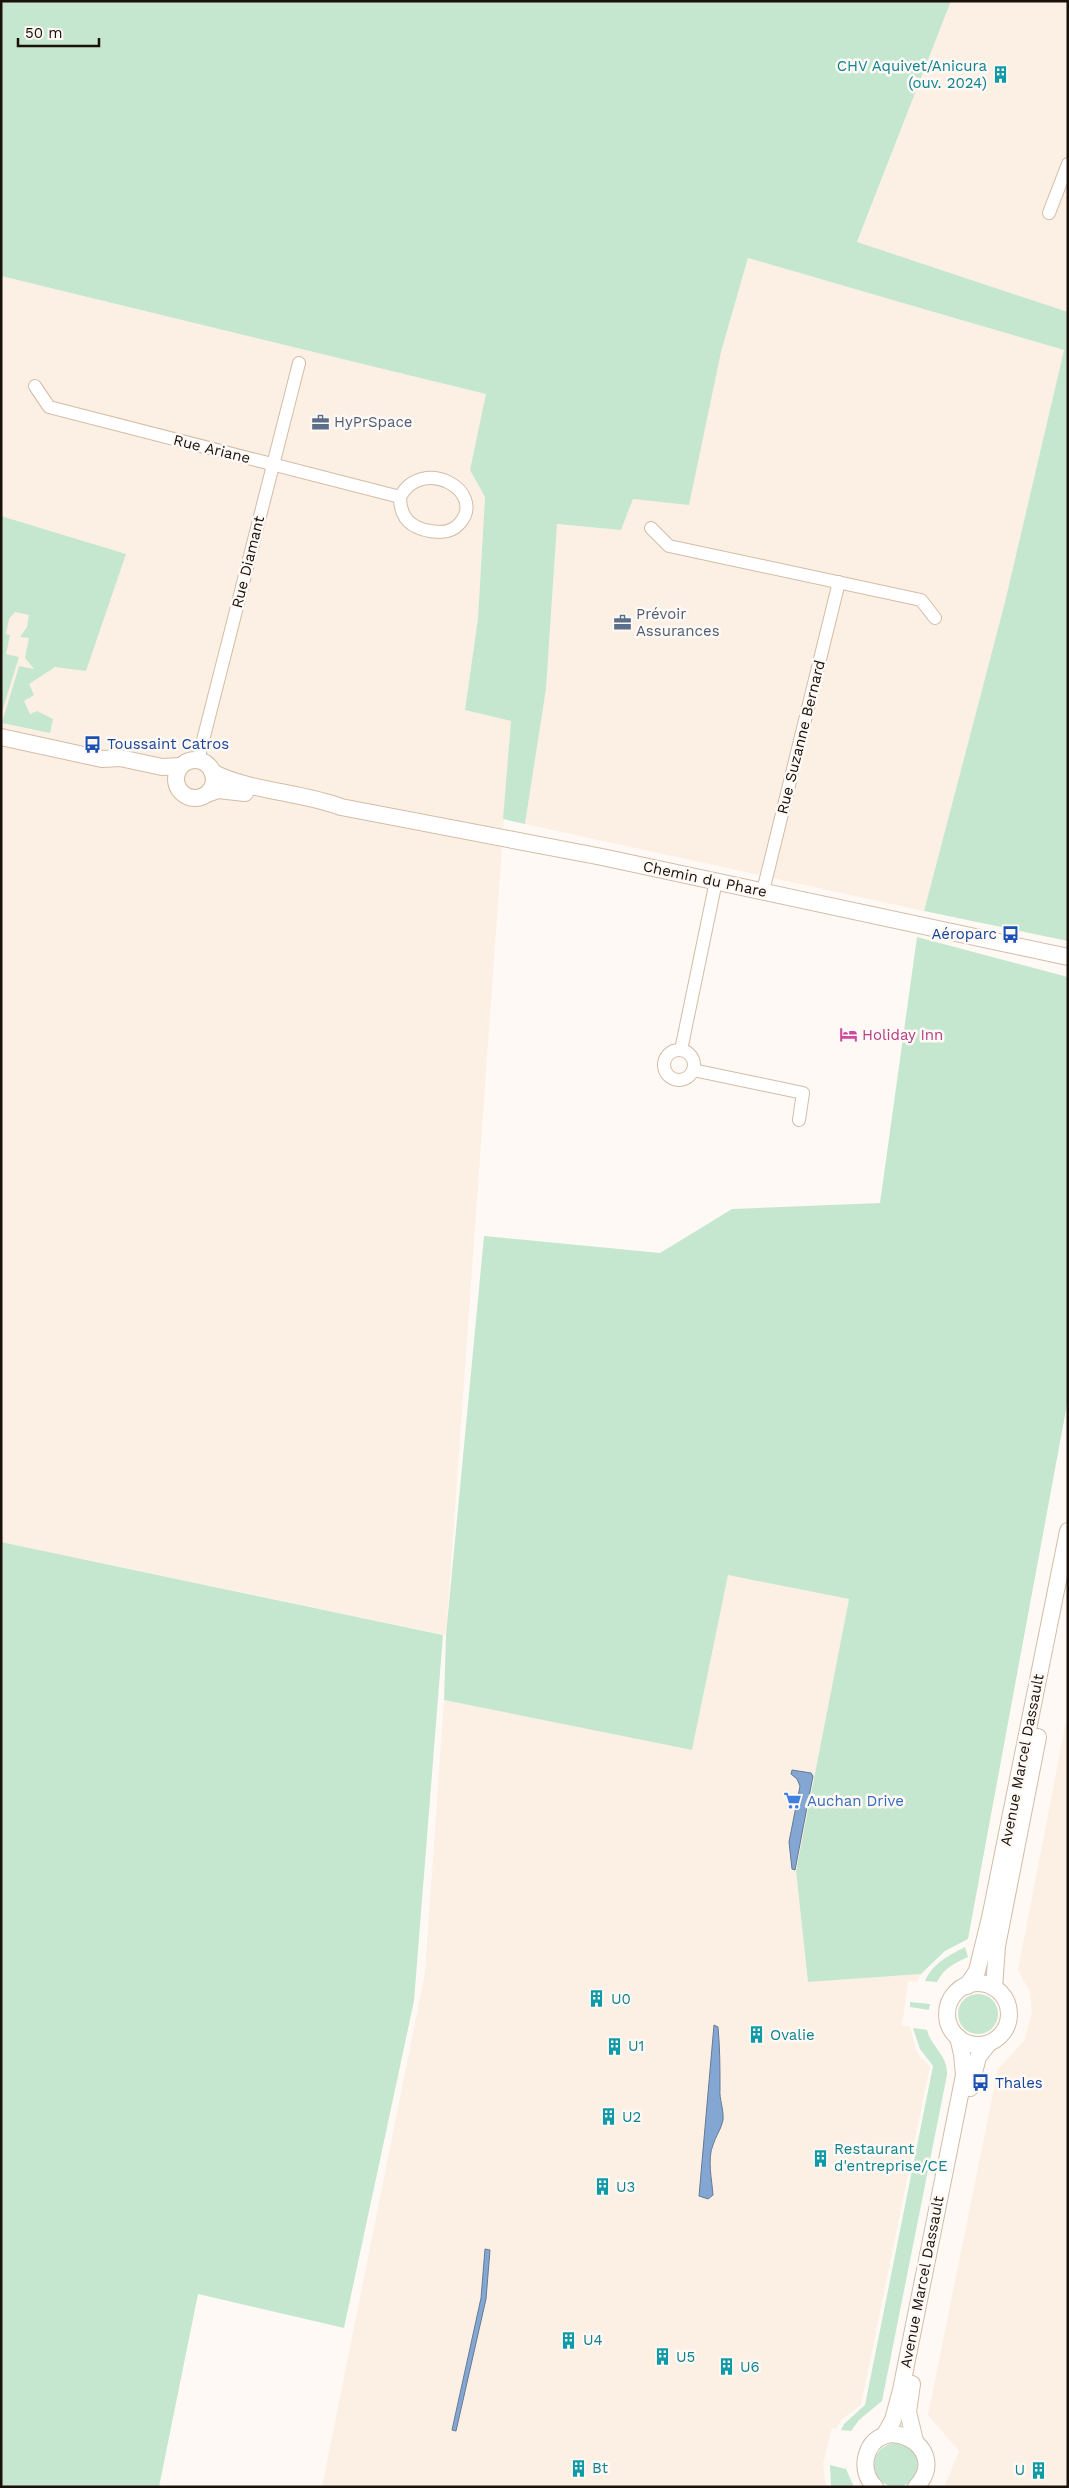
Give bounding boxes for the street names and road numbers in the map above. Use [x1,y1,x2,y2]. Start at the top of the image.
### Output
street label: Rue Ariane [172,431,252,467]
street label: Rue Diamant [228,513,268,610]
street label: Rue Suzanne Bernard [773,658,829,816]
street label: Chemin du Phare [641,857,769,901]
street label: Avenue Marcel Dassault [996,1672,1048,1848]
street label: Avenue Marcel Dassault [896,2194,948,2370]

